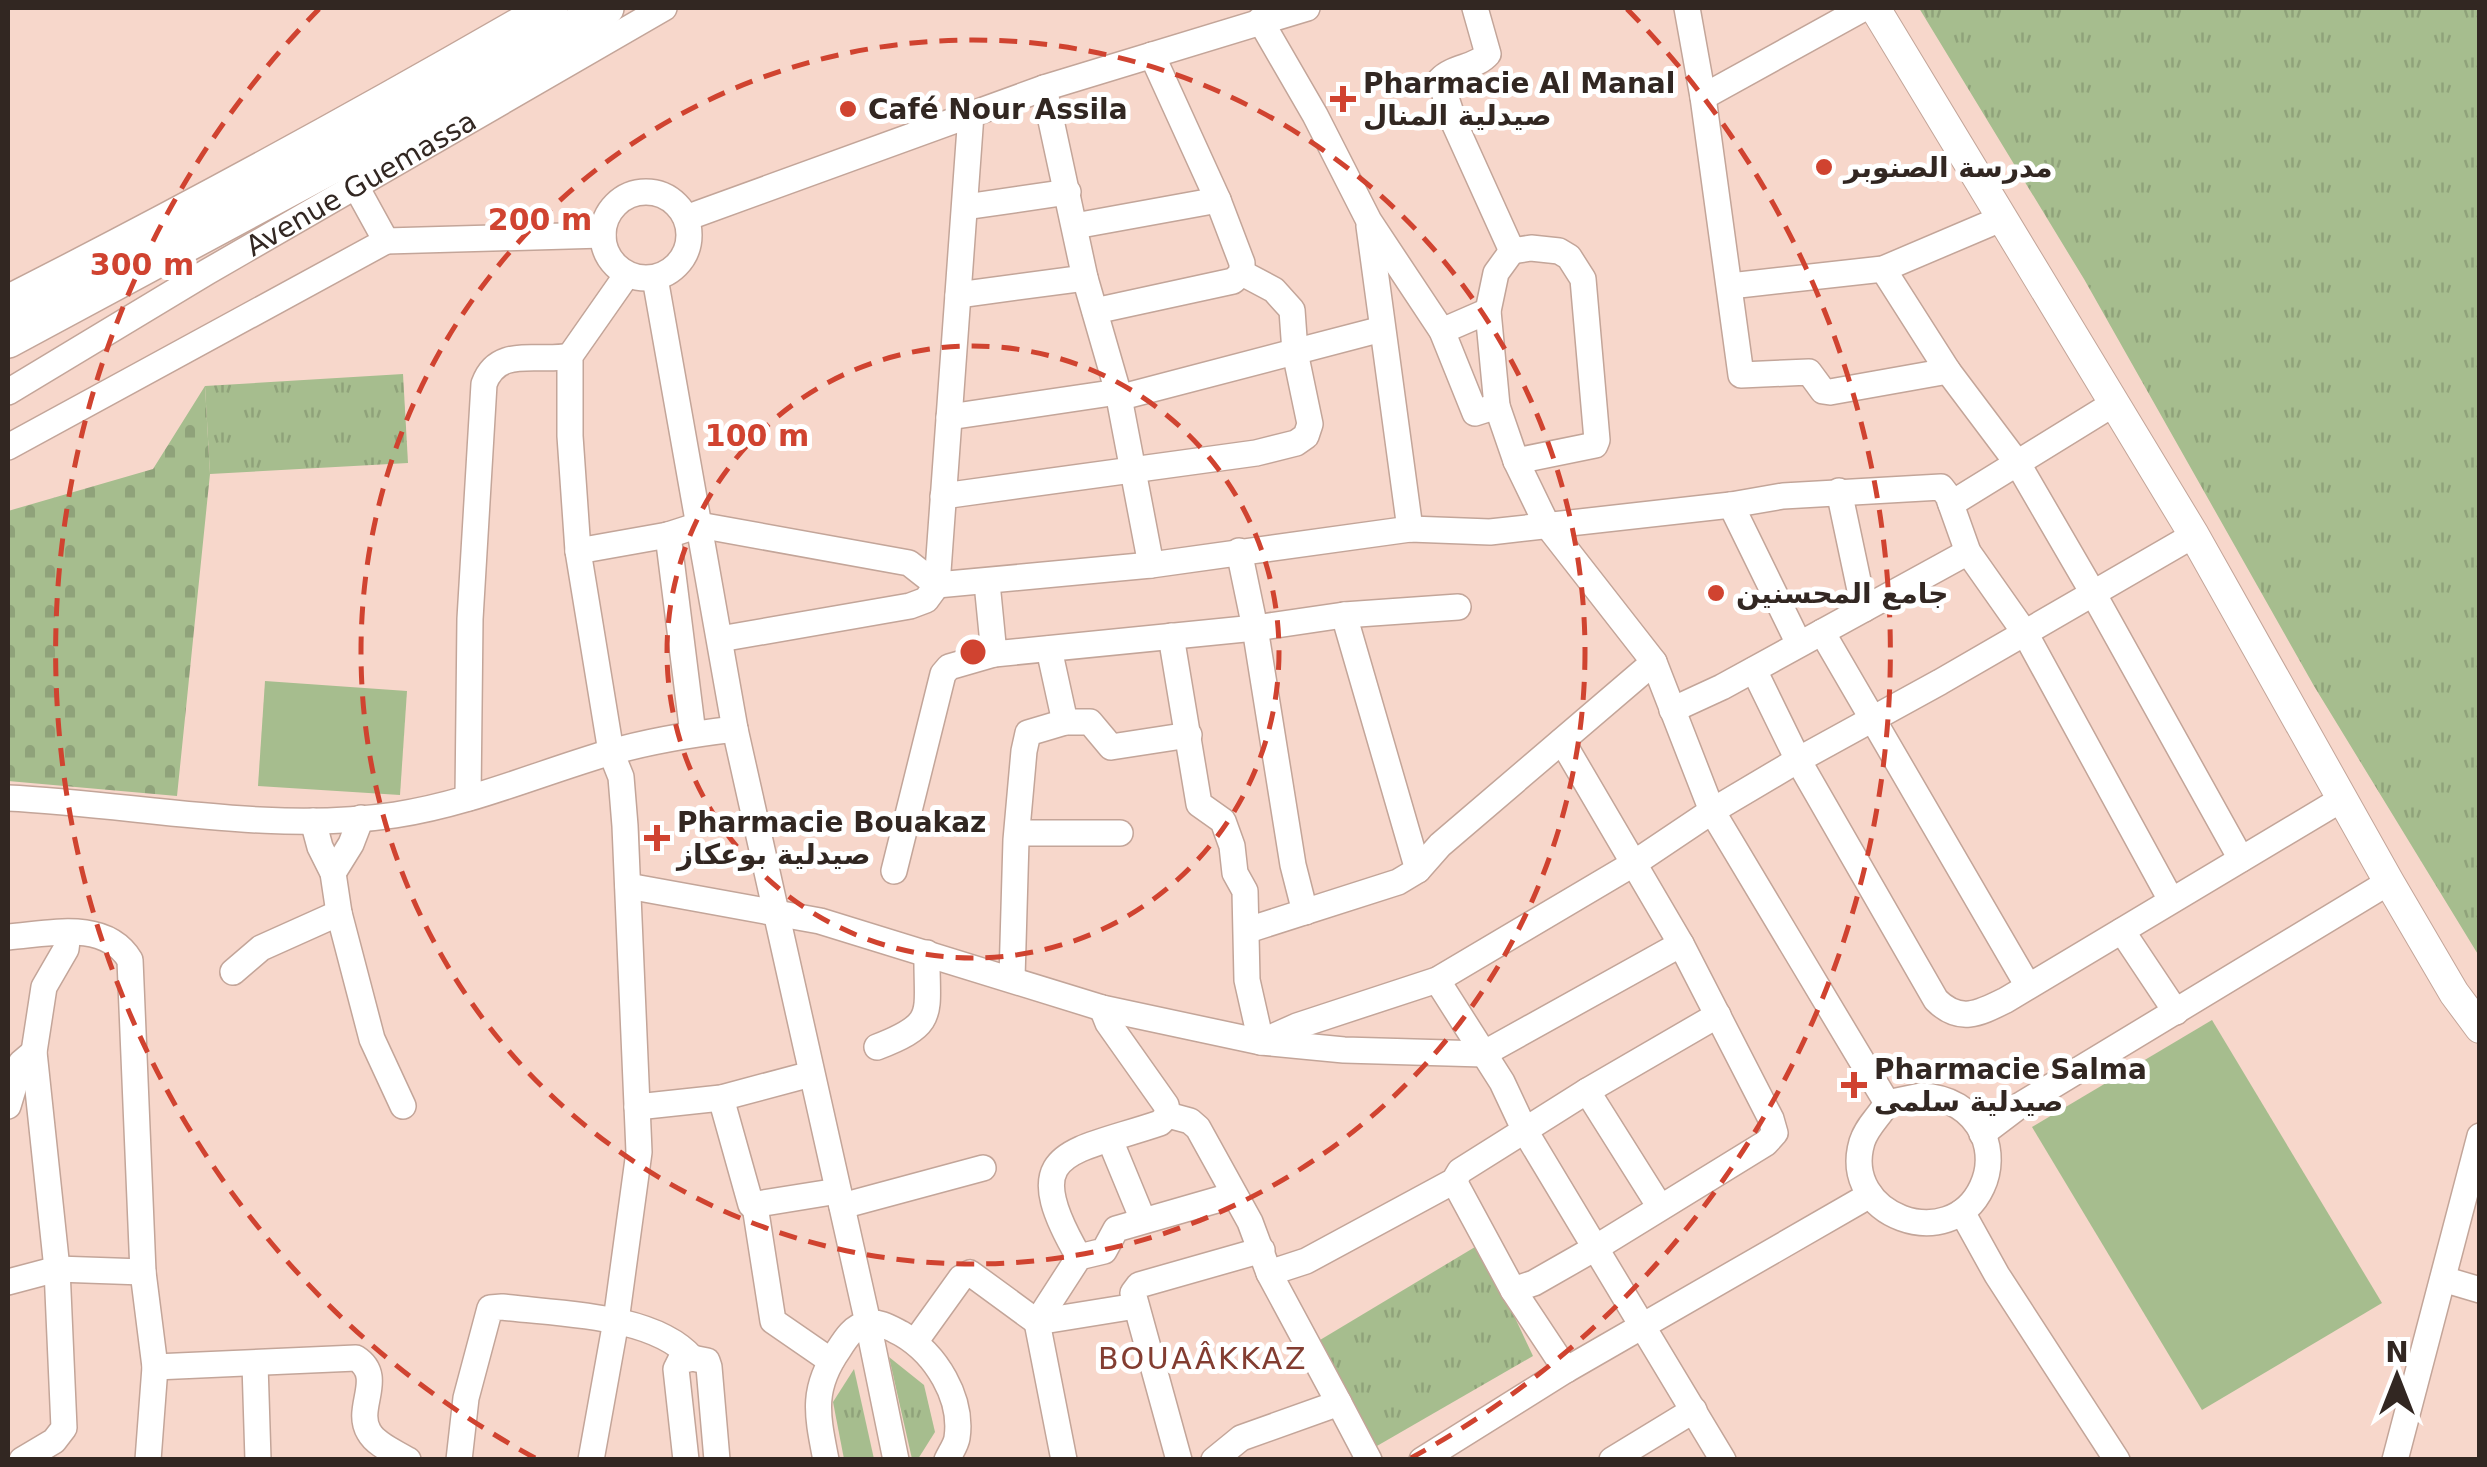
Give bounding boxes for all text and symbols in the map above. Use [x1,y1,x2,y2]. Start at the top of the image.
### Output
place label: Pharmacie Al Manal صيدلية المنال [1363,67,1675,132]
marker: Pharmacie Al Manal صيدلية المنال [1332,88,1354,110]
place label: Café Nour Assila [868,93,1128,126]
marker: Café Nour Assila [837,98,859,120]
street label: Avenue Guemassa [240,104,482,263]
place label: مدرسة الصنوبر [1842,151,2053,184]
marker: مدرسة الصنوبر [1813,156,1835,178]
text: 200 m [488,202,592,237]
text: 300 m [90,247,194,282]
text: 100 m [705,418,809,453]
place label: جامع المحسنين [1736,577,1949,610]
marker: جامع المحسنين [1705,582,1727,604]
centre of rings [955,634,991,670]
place label: Pharmacie Bouakaz صيدلية بوعكاز [675,806,986,871]
marker: Pharmacie Bouakaz صيدلية بوعكاز [646,827,668,849]
place label: Pharmacie Salma صيدلية سلمى [1874,1053,2147,1118]
marker: Pharmacie Salma صيدلية سلمى [1843,1074,1865,1096]
north arrow [2347,1327,2447,1427]
text: N [2385,1336,2409,1369]
district label: BOUAÂKKAZ [1098,1341,1308,1376]

